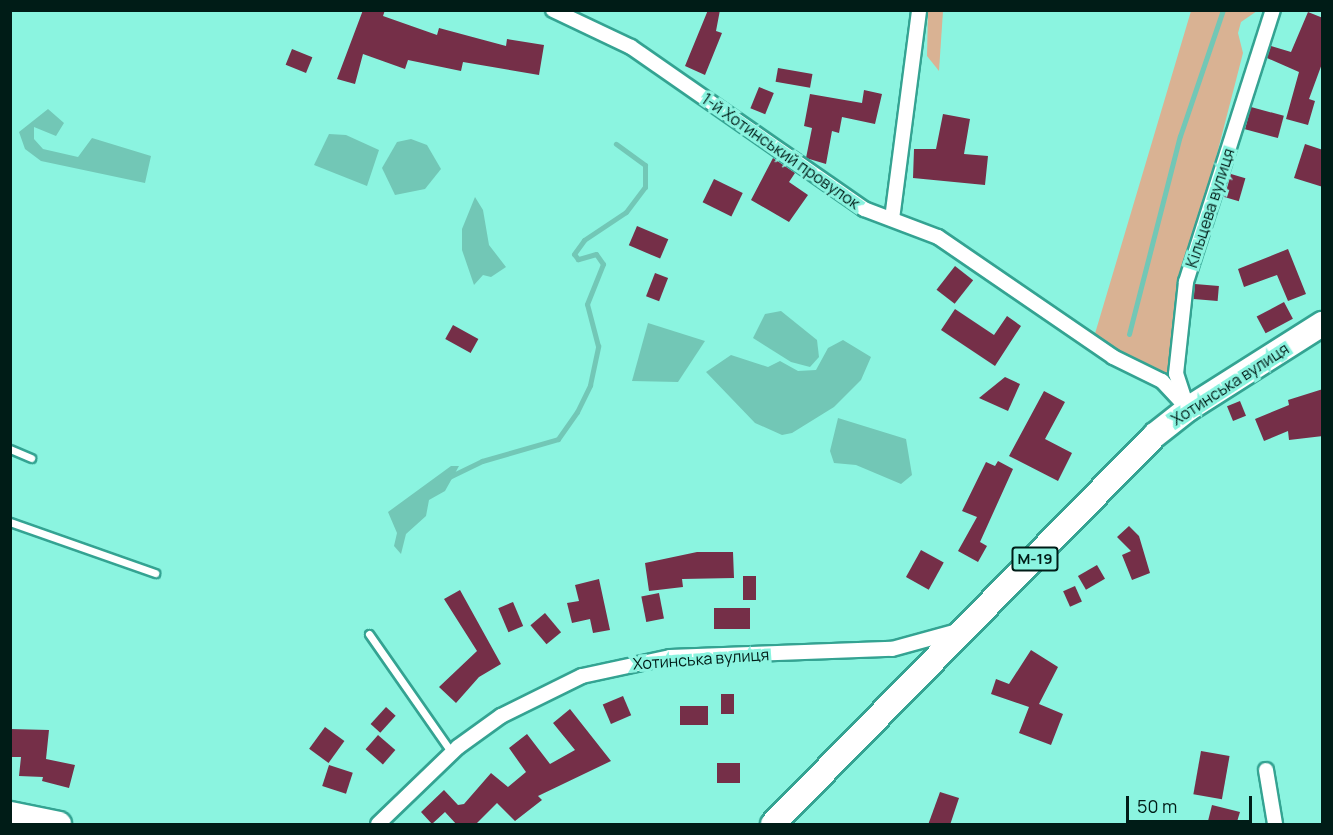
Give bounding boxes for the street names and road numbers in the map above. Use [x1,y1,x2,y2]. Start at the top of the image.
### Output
street label: 1-й Хотинський провулок [698,89,864,213]
street label: Кільцева вулиця [1182,146,1238,270]
street label: Хотинська вулиця [1168,339,1292,429]
road number: М-19 [1011,547,1059,571]
street label: Хотинська вулиця [632,645,770,673]

